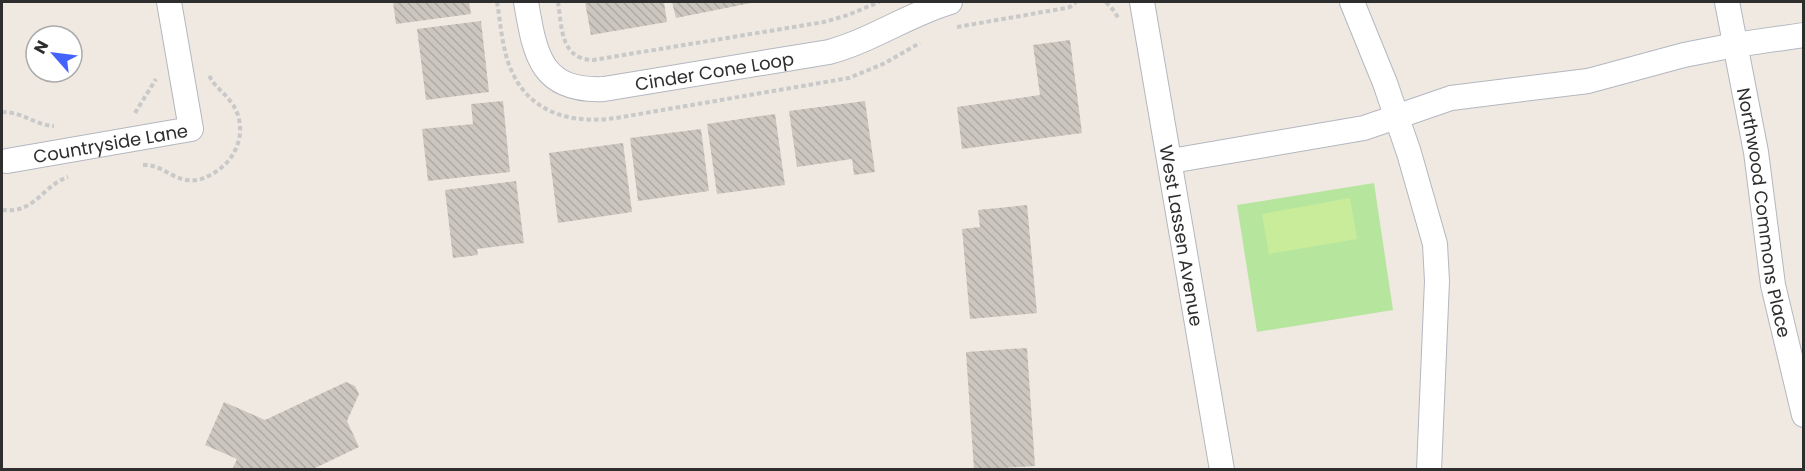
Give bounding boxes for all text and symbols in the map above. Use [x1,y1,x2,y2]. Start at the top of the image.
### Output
north arrow [24,24,84,84]
text: N [28,36,54,58]
street label: Cinder Cone Loop [633,45,796,96]
street label: Northwood Commons Place [1731,86,1798,340]
street label: Countryside Lane [31,117,190,169]
street label: West Lassen Avenue [1154,143,1210,328]

